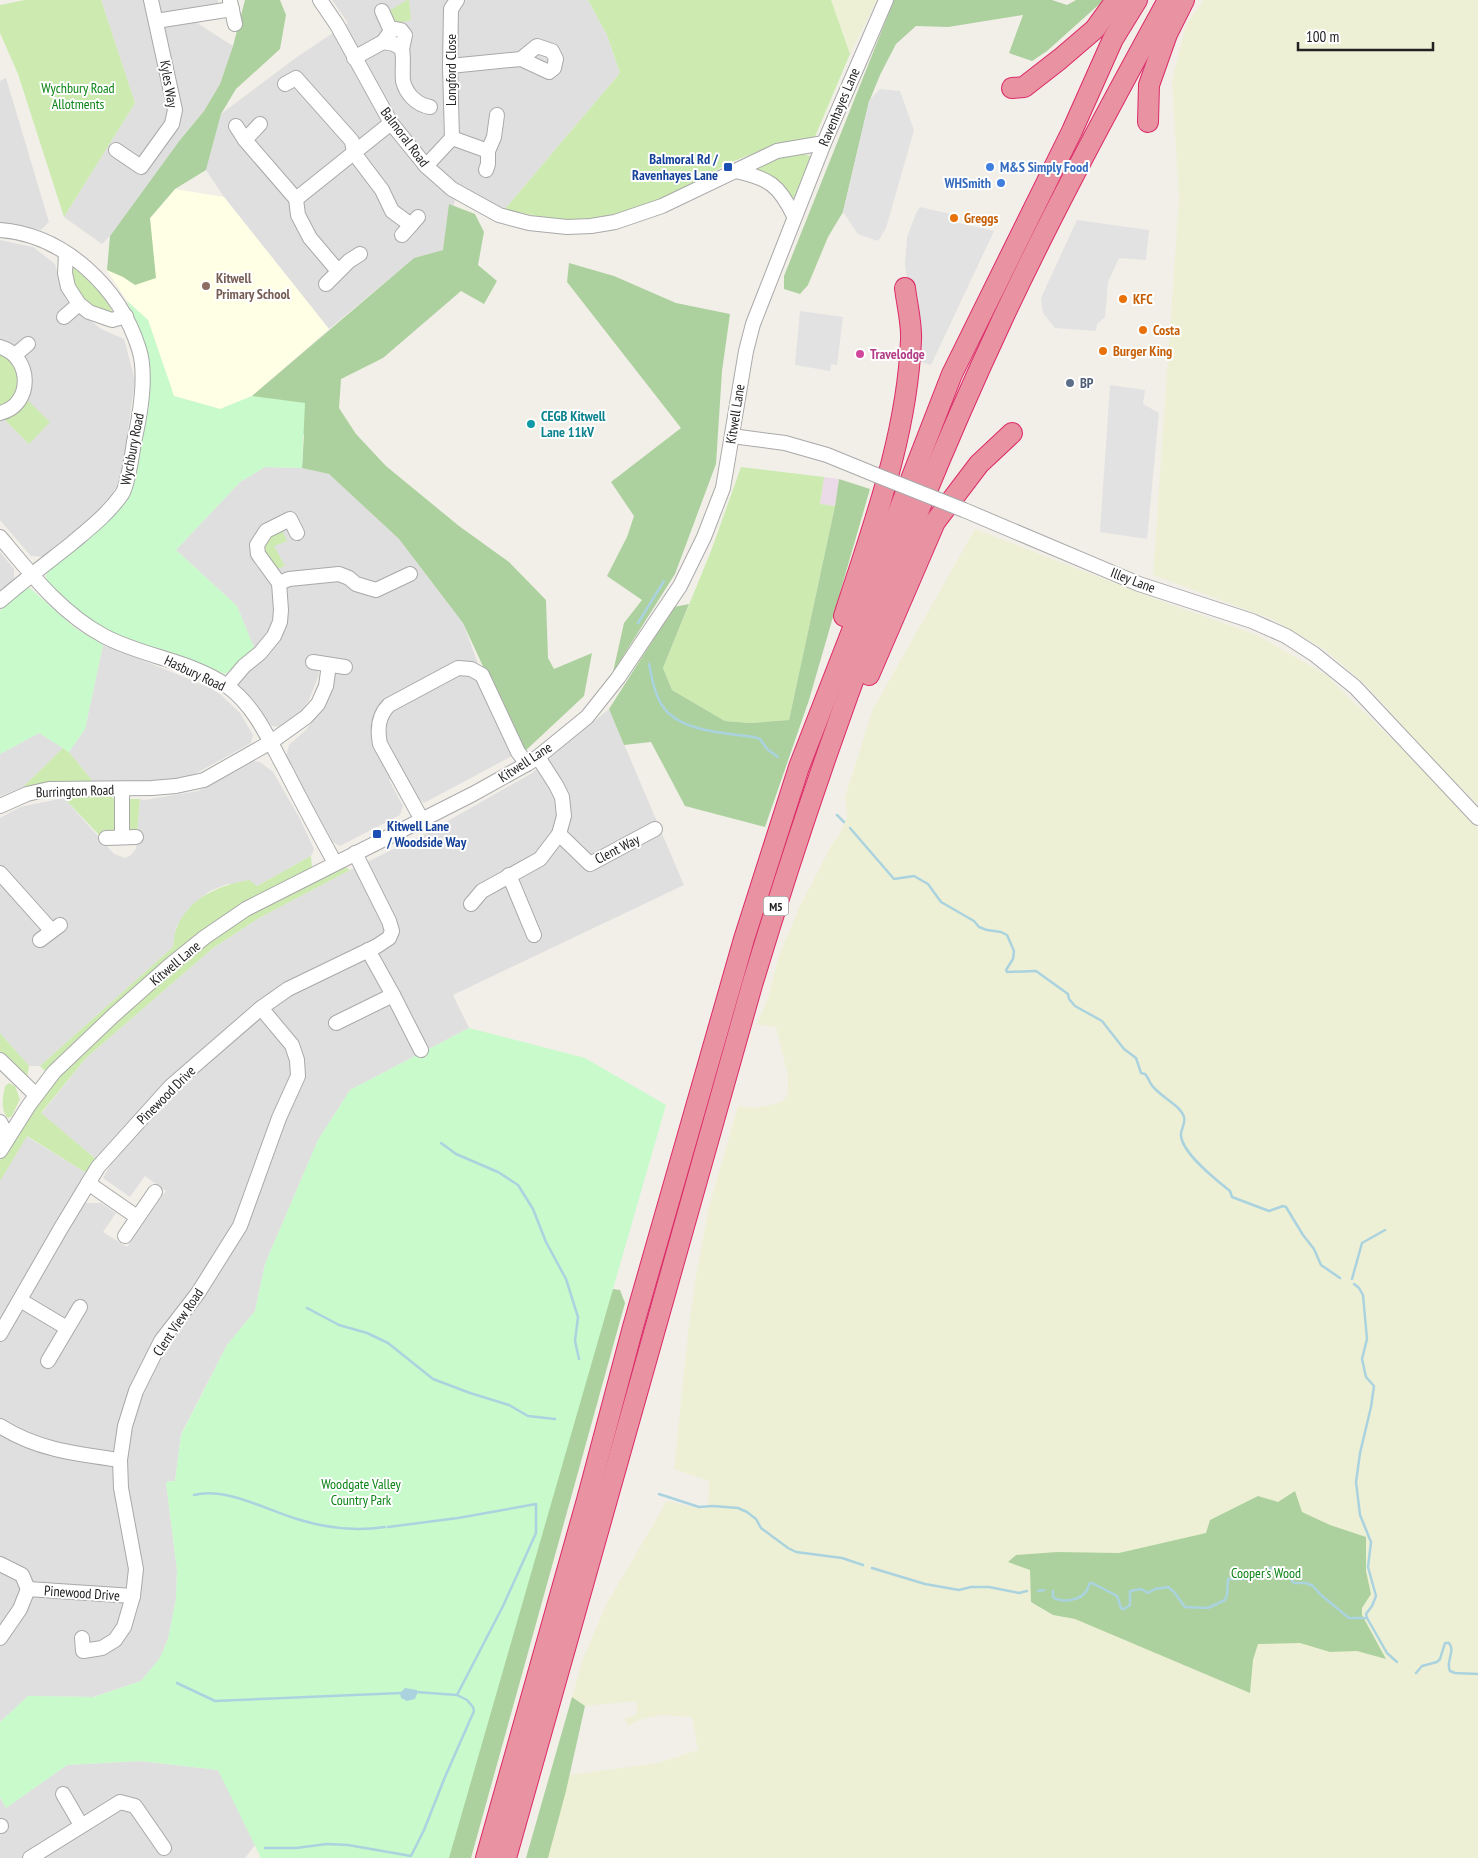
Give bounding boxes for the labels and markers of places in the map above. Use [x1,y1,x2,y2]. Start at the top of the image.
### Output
place label: Balmoral Rd / Ravenhayes Lane [632,150,719,184]
place label: M&S Simply Food [1000,158,1089,176]
marker: Balmoral Rd / Ravenhayes Lane [722,161,734,173]
marker: M&S Simply Food [984,161,996,173]
place label: WHSmith [944,174,991,192]
marker: WHSmith [995,177,1007,189]
place label: Greggs [964,209,999,227]
marker: Greggs [948,212,960,224]
place label: Kitwell Primary School [216,269,291,303]
marker: Kitwell Primary School [200,280,212,292]
place label: KFC [1133,290,1153,308]
marker: KFC [1117,293,1129,305]
place label: Costa [1153,321,1180,339]
marker: Costa [1137,324,1149,336]
place label: Burger King [1113,342,1172,360]
place label: Travelodge [870,345,925,363]
marker: Burger King [1097,345,1109,357]
marker: Travelodge [854,348,866,360]
place label: BP [1080,374,1094,392]
marker: BP [1064,377,1076,389]
place label: CEGB Kitwell Lane 11kV [541,407,606,441]
marker: CEGB Kitwell Lane 11kV [525,418,537,430]
place label: Kitwell Lane / Woodside Way [386,817,467,851]
marker: Kitwell Lane / Woodside Way [371,828,383,840]

